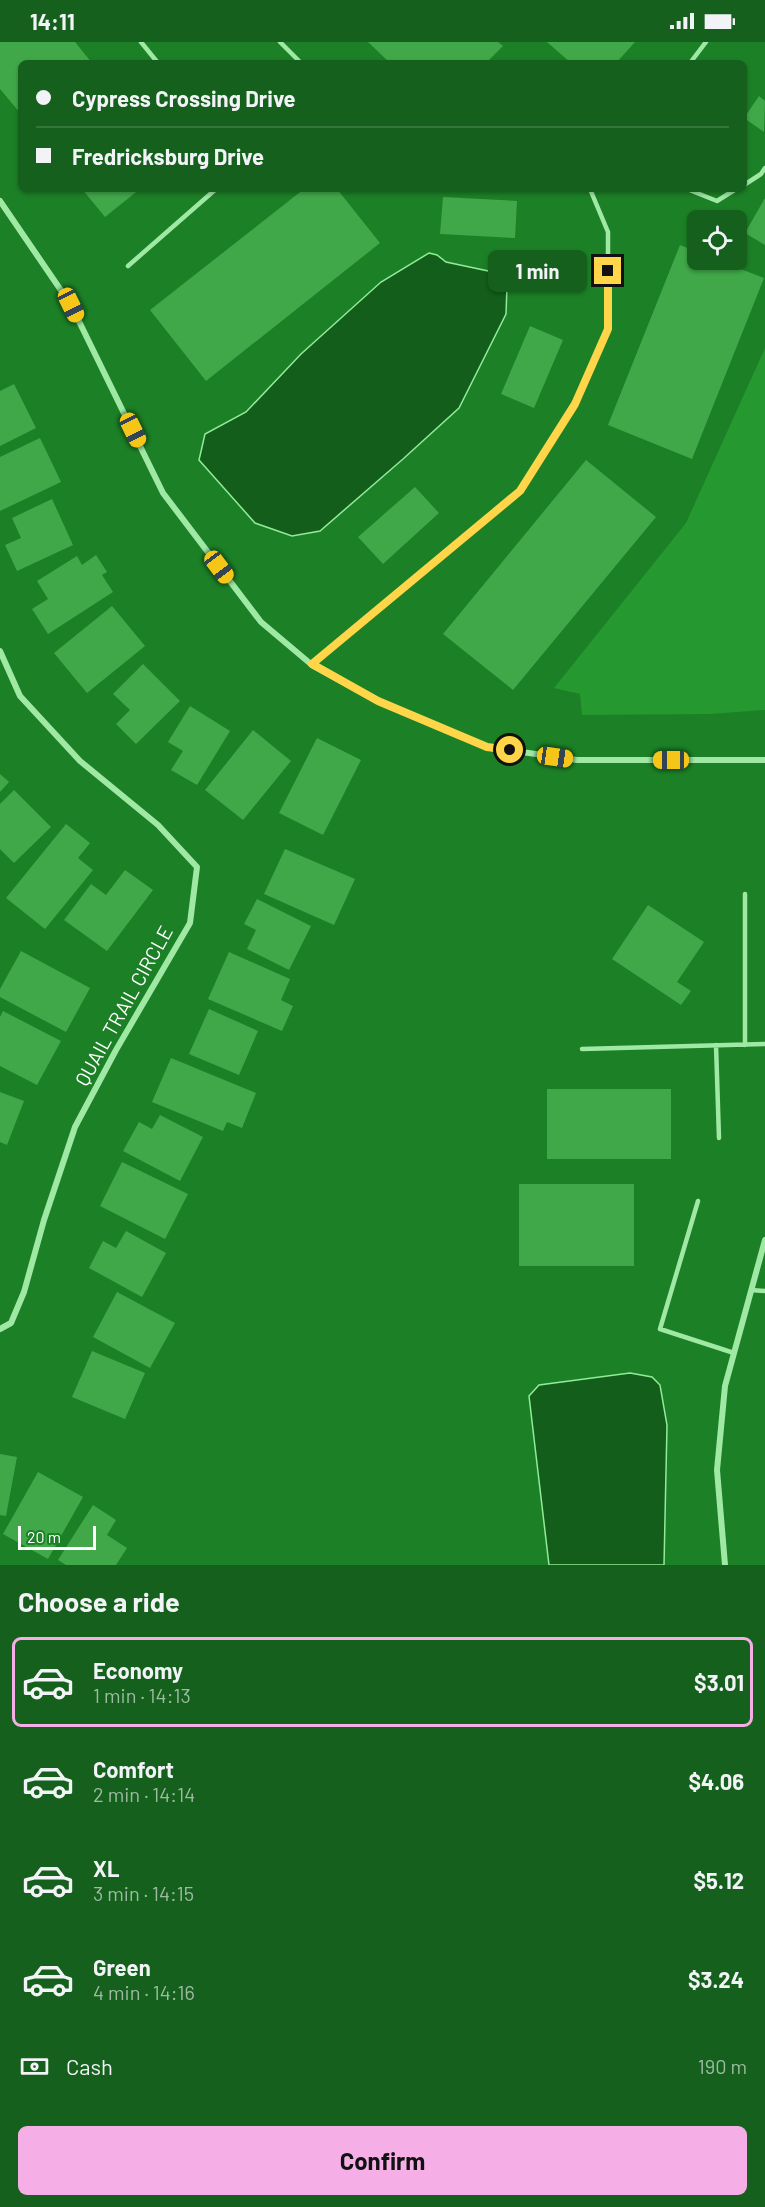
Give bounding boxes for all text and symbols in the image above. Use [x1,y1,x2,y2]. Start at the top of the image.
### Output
text: 14:11 [30,8,75,34]
text: Cypress Crossing Drive [72,85,296,111]
text: Fredricksburg Drive [72,143,264,169]
map controls [687,210,747,270]
button: locate [687,210,747,270]
callout: 1 min [488,250,587,292]
route end [594,257,621,284]
text: 1 min [516,259,559,283]
car [55,285,87,325]
car [117,410,149,450]
car [201,547,237,587]
route start [496,736,523,763]
car [536,746,574,768]
car [653,751,689,769]
street label: QUAIL TRAIL CIRCLE [69,921,177,1090]
scale bar [18,1523,96,1550]
text: 20 m [27,1527,61,1546]
text: Choose a ride [18,1585,180,1617]
icon: car [21,1655,75,1709]
text: Economy [93,1657,183,1683]
text: $3.01 [694,1669,744,1695]
text: 1 min · 14:13 [93,1683,191,1707]
icon: car [21,1754,75,1808]
text: Comfort [93,1756,174,1782]
text: $4.06 [688,1768,744,1794]
text: 2 min · 14:14 [93,1782,195,1806]
icon: car [21,1853,75,1907]
text: XL [93,1855,119,1881]
text: $5.12 [694,1867,744,1893]
text: 3 min · 14:15 [93,1881,194,1905]
icon: car [21,1952,75,2006]
text: Green [93,1954,151,1980]
text: $3.24 [688,1966,744,1992]
text: 4 min · 14:16 [93,1980,195,2004]
icon: cash [18,2050,51,2083]
text: Cash [66,2053,113,2079]
text: 190 m [698,2054,747,2078]
button: Confirm [18,2126,747,2195]

